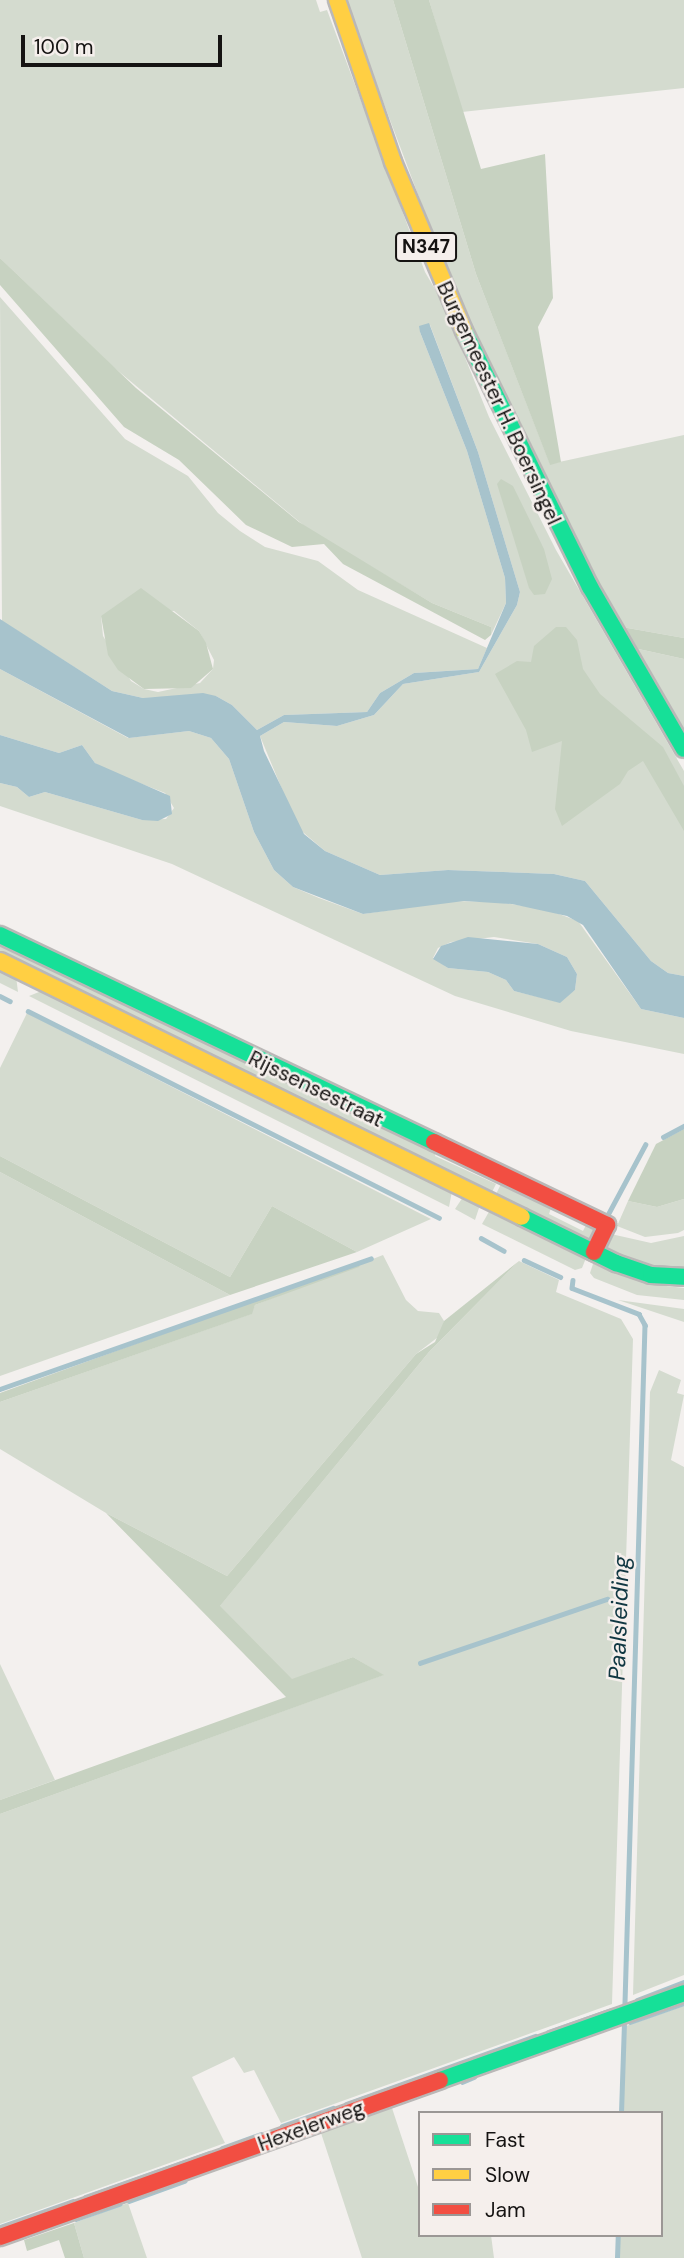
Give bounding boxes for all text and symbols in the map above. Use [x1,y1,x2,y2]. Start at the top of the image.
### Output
scale bar [24,21,226,65]
text: 100 m [34,33,94,61]
road number: N347 [394,232,458,262]
street label: Burgemeester H. Boersingel [431,277,567,529]
street label: Rijssensestraat [244,1045,388,1133]
water label: Paalsleiding [603,1555,635,1681]
street label: Hexelerweg [254,2095,368,2157]
legend [418,2111,663,2237]
text: Fast [485,2126,525,2154]
text: Slow [485,2161,530,2189]
text: Jam [485,2196,526,2224]

